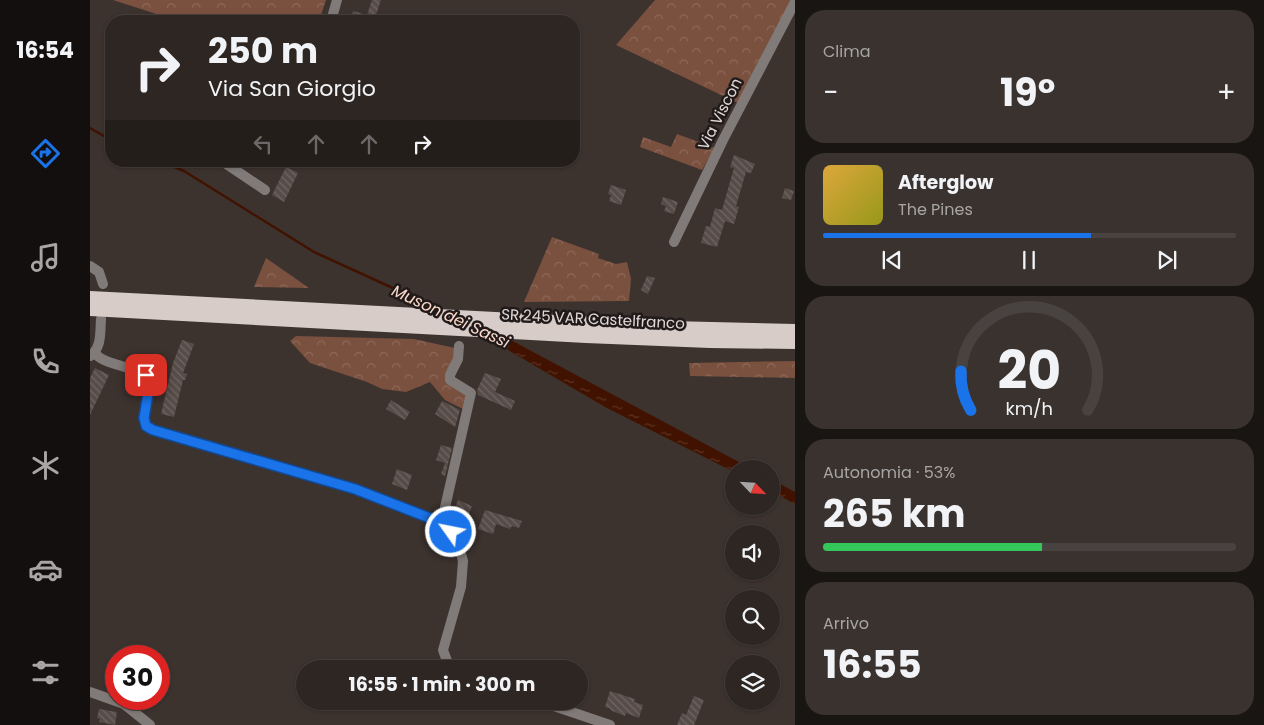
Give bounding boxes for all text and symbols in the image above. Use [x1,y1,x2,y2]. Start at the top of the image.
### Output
text: 250 m [208,26,318,75]
text: 16:54 [16,35,74,66]
icon: right [125,35,190,100]
text: Clima [823,40,871,63]
text: 19° [1000,66,1055,119]
text: Via San Giorgio [208,73,376,104]
text: − [823,73,838,112]
text: + [1217,73,1236,112]
street label: Via Viscon [693,74,747,153]
icon: left [249,130,277,158]
icon: ahead [302,130,330,158]
icon: ahead [355,130,383,158]
icon: right [408,130,436,158]
icon: directions [28,136,63,171]
text: Afterglow [898,169,993,196]
text: The Pines [898,198,973,221]
icon: music [28,240,63,275]
icon: previous [878,246,906,274]
icon: pause [1015,246,1043,274]
icon: next [1153,246,1181,274]
water label: Muson dei Sassi [388,279,515,354]
street label: SR 245 VAR Castelfranco [501,303,685,334]
text: 20 [998,334,1061,407]
icon: phone [28,344,63,379]
pin [125,354,167,396]
icon: arrive [132,361,160,389]
text: km/h [1006,396,1053,421]
icon: climate [28,448,63,483]
north arrow [725,460,780,515]
map controls [725,460,780,710]
text: Autonomia · 53% [823,461,955,484]
text: 265 km [823,487,965,540]
position arrow [424,505,476,557]
button: sound [725,525,780,580]
icon: car [28,552,63,587]
button: search [725,590,780,645]
text: Arrivo [823,612,869,635]
text: 16:55 [823,638,922,691]
speed limit sign: 30 [105,645,170,710]
icon: filters [28,655,63,690]
button: layers [725,655,780,710]
text: 16:55 · 1 min · 300 m [349,671,535,698]

